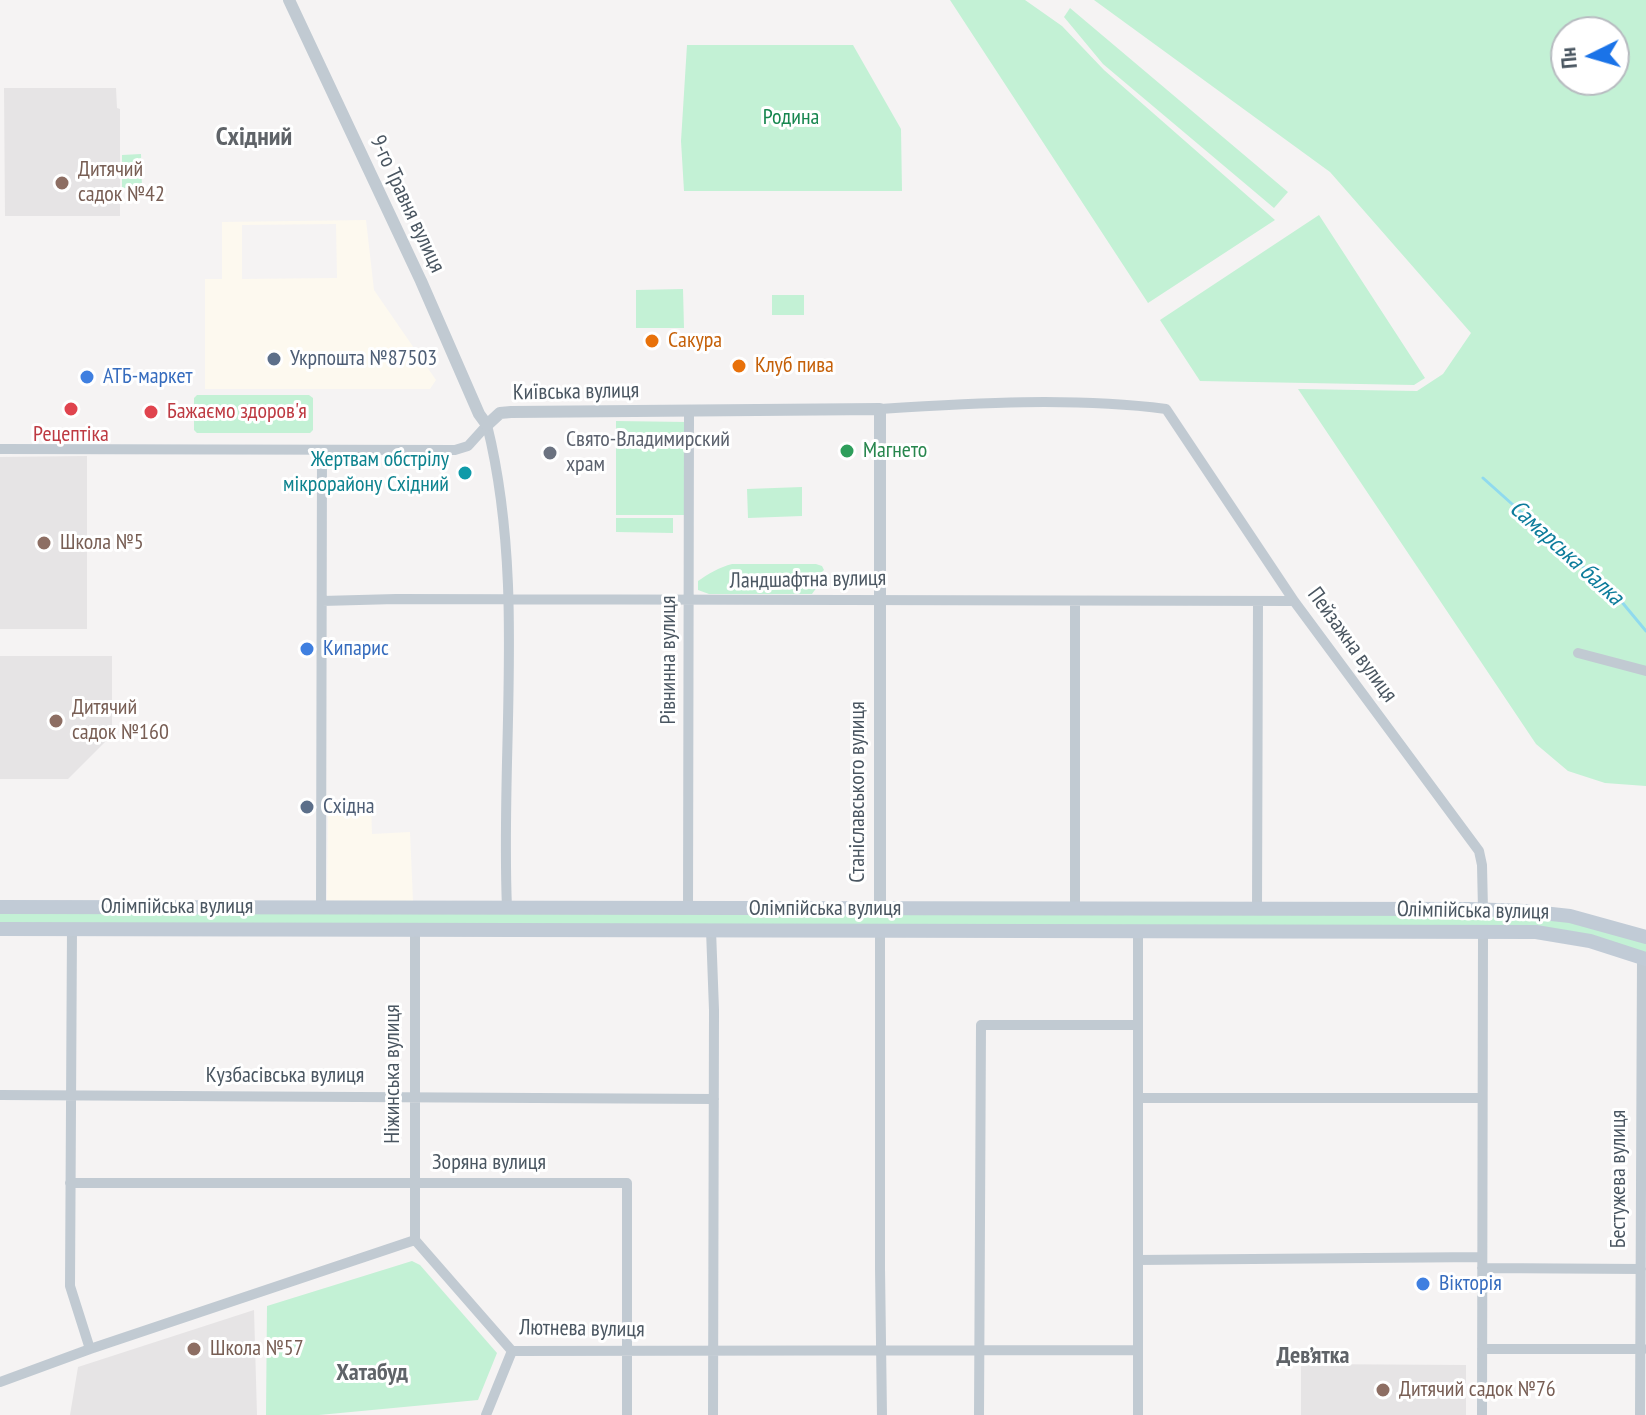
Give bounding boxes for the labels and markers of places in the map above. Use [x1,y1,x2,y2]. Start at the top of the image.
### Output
place label: Дитячий садок №42 [78,157,165,208]
marker: Дитячий садок №42 [53,174,71,192]
place label: Сакура [668,328,722,354]
marker: Сакура [643,332,661,350]
place label: Укрпошта №87503 [290,346,437,372]
marker: Укрпошта №87503 [265,350,283,368]
place label: Клуб пива [755,353,834,379]
marker: Клуб пива [730,357,748,375]
place label: АТБ-маркет [103,364,193,390]
marker: АТБ-маркет [78,368,96,386]
place label: Бажаємо здоров'я [167,399,307,425]
marker: Рецептіка [62,400,80,418]
marker: Бажаємо здоров'я [142,403,160,421]
place label: Рецептіка [33,422,109,448]
place label: Свято-Владимирский храм [566,427,730,478]
place label: Магнето [863,438,927,464]
marker: Магнето [838,442,856,460]
marker: Свято-Владимирский храм [541,444,559,462]
place label: Жертвам обстрілу мікрорайону Східний [283,447,449,498]
marker: Жертвам обстрілу мікрорайону Східний [456,464,474,482]
place label: Школа №5 [60,530,144,556]
marker: Школа №5 [35,534,53,552]
place label: Кипарис [323,636,389,662]
marker: Кипарис [298,640,316,658]
place label: Дитячий садок №160 [72,695,169,746]
marker: Дитячий садок №160 [47,712,65,730]
place label: Східна [323,794,375,820]
marker: Східна [298,798,316,816]
place label: Вікторія [1439,1271,1502,1297]
marker: Вікторія [1414,1275,1432,1293]
place label: Школа №57 [210,1336,304,1362]
marker: Школа №57 [185,1340,203,1358]
place label: Дитячий садок №76 [1399,1377,1556,1403]
marker: Дитячий садок №76 [1374,1381,1392,1399]

